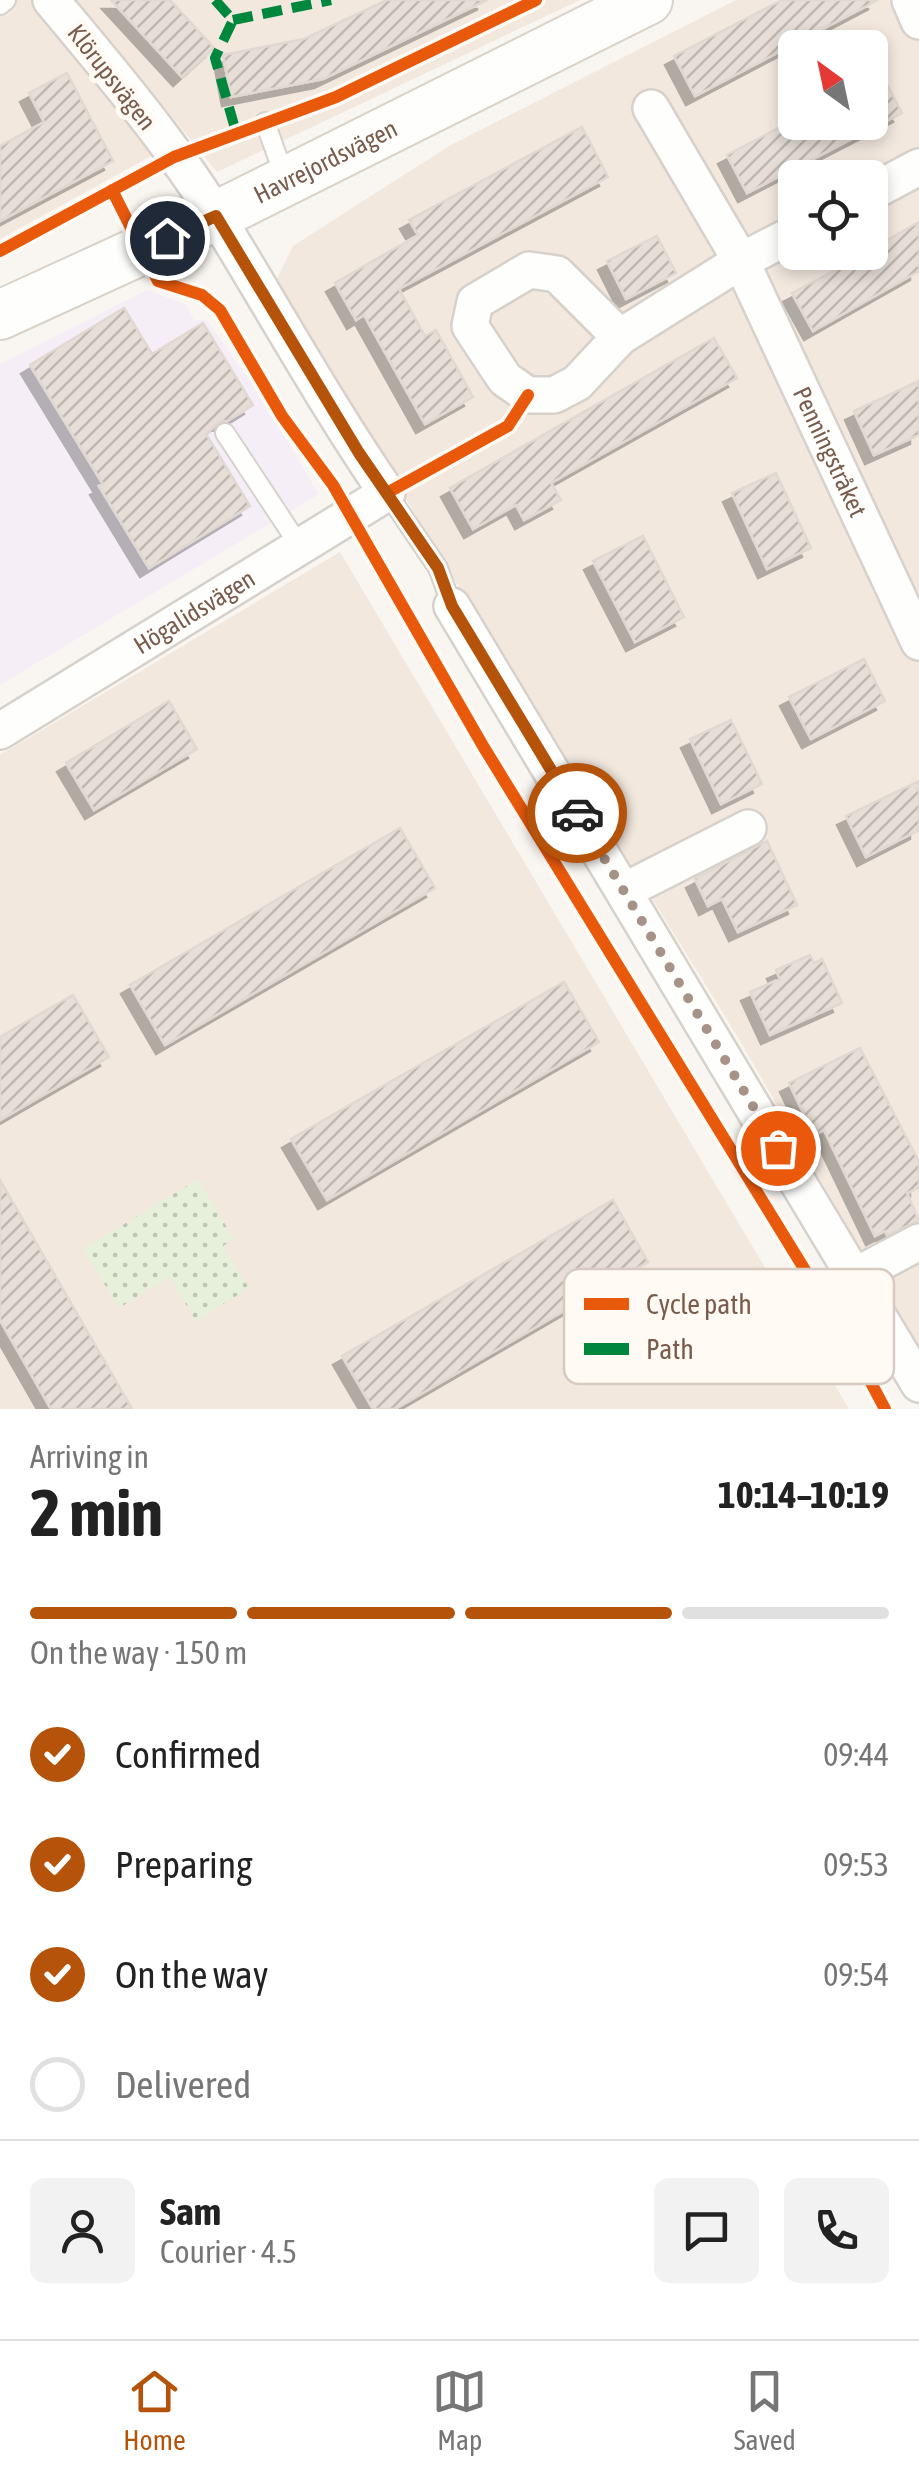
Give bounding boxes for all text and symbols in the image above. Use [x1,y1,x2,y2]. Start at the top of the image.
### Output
street label: Klörupsvägen [62,19,162,135]
north arrow [778,30,888,140]
map controls [778,30,888,270]
street label: Havrejordsvägen [249,114,402,209]
button: locate [778,160,888,270]
pin [125,196,210,281]
icon: home [140,211,195,266]
street label: Penningstråket [788,382,872,521]
street label: Högalidsvägen [129,564,260,659]
courier [527,763,627,863]
icon: car [550,786,605,841]
pin [736,1106,821,1191]
icon: bag [751,1121,806,1176]
legend [564,1269,894,1384]
text: Cycle path [646,1288,752,1320]
text: Path [646,1333,694,1365]
text: Arriving in [30,1438,149,1475]
text: 10:14–10:19 [718,1473,889,1516]
text: 2 min [30,1475,163,1550]
text: On the way · 150 m [30,1634,247,1671]
icon: check [30,1727,85,1782]
text: Confirmed [115,1733,261,1776]
text: 09:44 [823,1736,889,1773]
icon: check [30,1837,85,1892]
text: Preparing [115,1843,253,1886]
text: 09:53 [823,1846,889,1883]
icon: check [30,1947,85,2002]
text: On the way [115,1953,268,1996]
text: 09:54 [823,1956,889,1993]
text: Delivered [115,2063,251,2106]
button: person [30,2178,135,2283]
button: chat [654,2178,759,2283]
button: phone [784,2178,889,2283]
text: Sam [160,2190,221,2233]
text: Courier · 4.5 [160,2233,297,2270]
tab: Home [123,2364,186,2456]
tab: Map [432,2364,487,2456]
tab: Saved [734,2364,796,2456]

